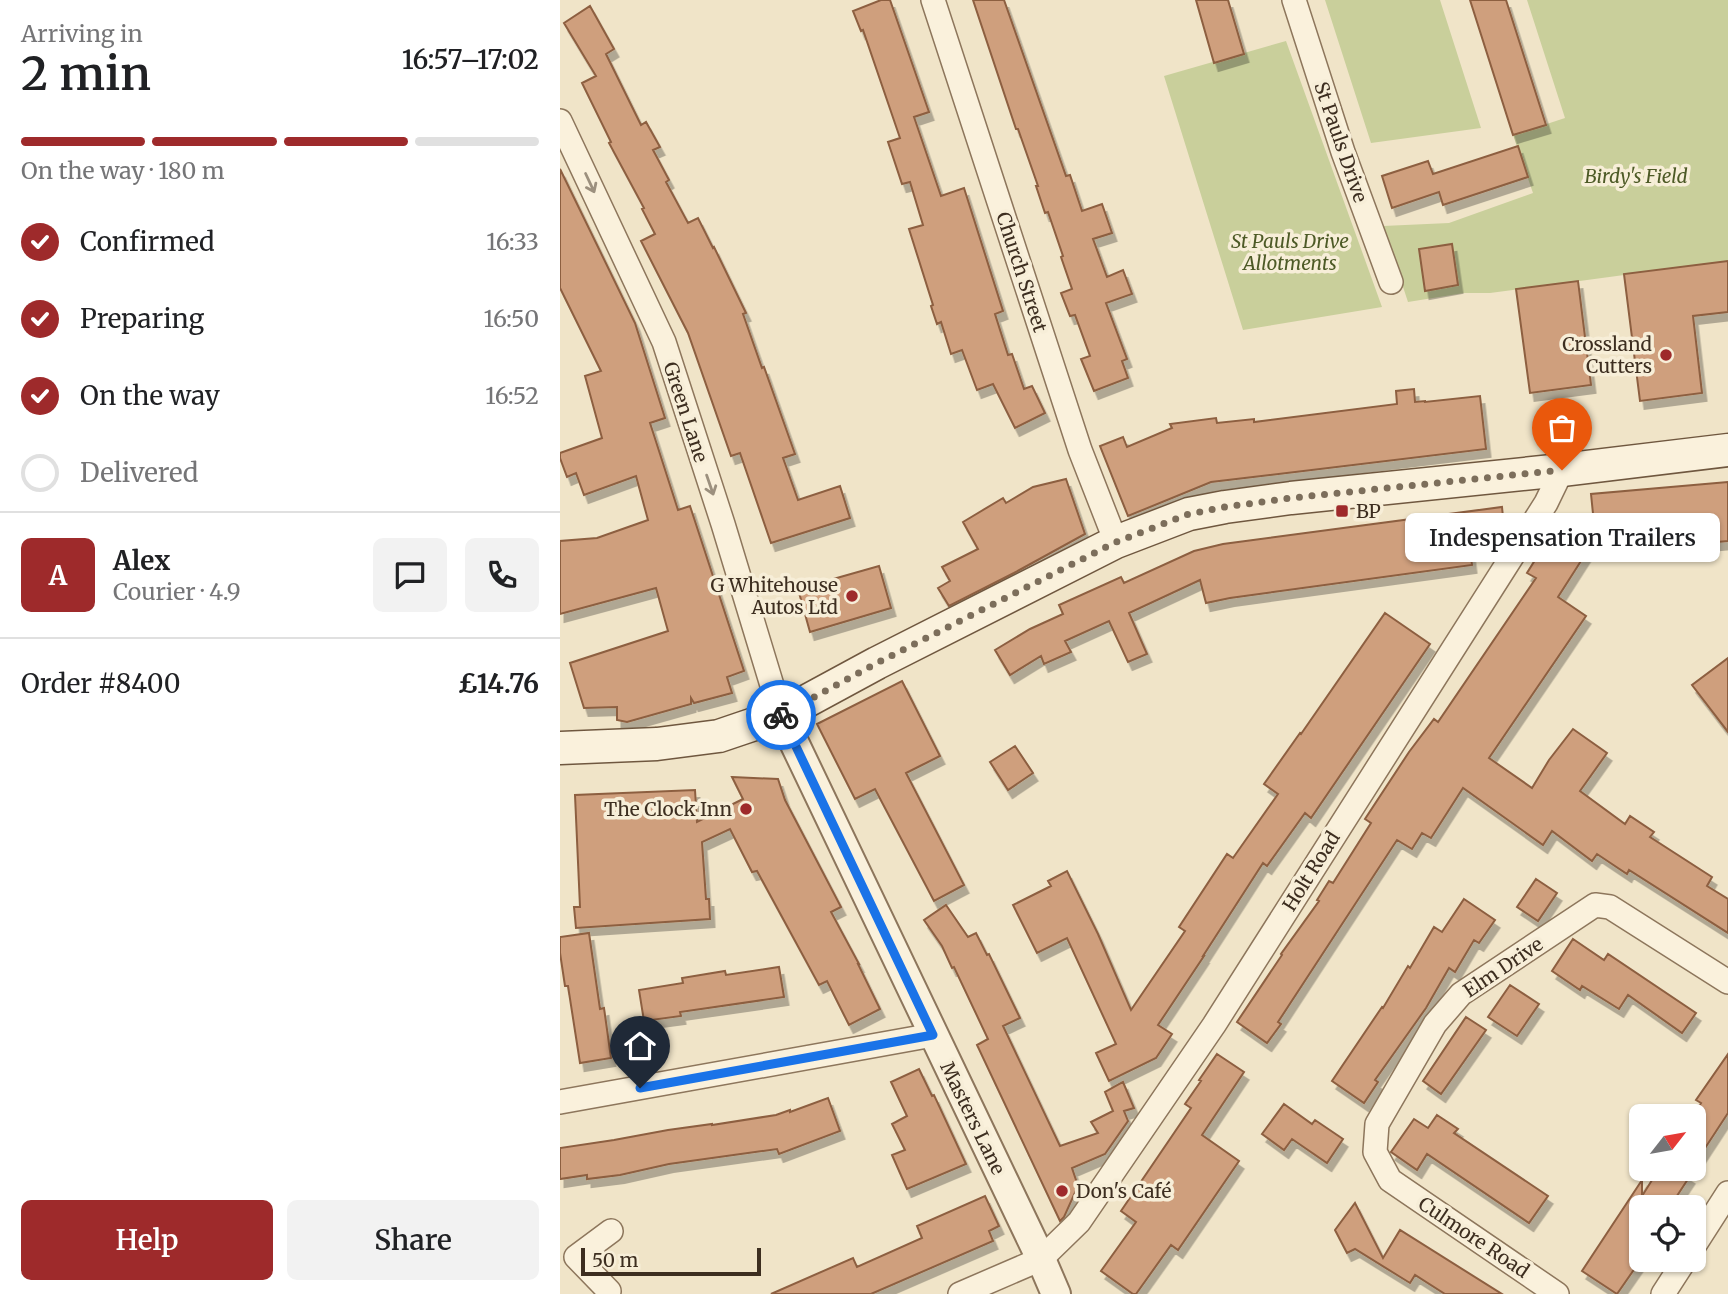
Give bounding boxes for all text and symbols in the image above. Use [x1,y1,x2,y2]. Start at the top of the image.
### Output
text: Arriving in [21,19,143,48]
text: 16:57–17:02 [402,43,539,76]
text: 2 min [21,45,151,103]
street label: St Pauls Drive [1309,79,1373,205]
text: On the way · 180 m [21,156,225,185]
park label: Birdy's Field [1584,164,1688,188]
one-way arrow [583,172,597,193]
street label: Church Street [991,209,1053,336]
icon: check [21,223,59,261]
text: Confirmed [80,225,215,258]
text: 16:33 [486,227,539,256]
park label: St Pauls Drive Allotments [1231,229,1349,275]
icon: check [21,300,59,338]
text: Preparing [80,302,204,335]
text: 16:50 [483,304,539,333]
place label: Crossland Cutters [1562,332,1652,378]
marker: Crossland Cutters [1658,347,1674,363]
street label: Green Lane [659,359,713,465]
icon: check [21,377,59,415]
text: On the way [80,379,220,412]
text: 16:52 [485,381,539,410]
pin [1532,398,1592,470]
icon: bag [1543,409,1581,447]
text: Delivered [80,456,199,489]
one-way arrow [705,473,717,495]
place label: BP [1356,499,1381,523]
marker: BP [1334,503,1350,519]
callout: Indespensation Trailers [1404,512,1720,561]
text: Indespensation Trailers [1429,523,1696,552]
button: chat [373,538,447,612]
button: phone [465,538,539,612]
text: Alex [113,544,170,577]
text: A [49,559,67,592]
place label: G Whitehouse Autos Ltd [710,573,838,619]
text: Courier · 4.9 [113,577,241,606]
marker: G Whitehouse Autos Ltd [844,588,860,604]
text: Order #8400 [21,667,181,700]
text: £14.76 [458,667,539,700]
courier [746,680,816,750]
icon: bike [762,696,800,734]
place label: The Clock Inn [604,797,732,821]
marker: The Clock Inn [738,801,754,817]
street label: Holt Road [1277,827,1345,915]
street label: Elm Drive [1459,932,1547,1002]
pin [610,1016,670,1088]
icon: home [621,1027,659,1065]
street label: Masters Lane [935,1058,1011,1178]
north arrow [1629,1104,1706,1181]
map controls [1629,1104,1706,1272]
place label: Don's Café [1076,1179,1171,1203]
marker: Don's Café [1054,1183,1070,1199]
street label: Culmore Road [1414,1191,1534,1283]
button: locate [1629,1195,1706,1272]
button: Help [21,1200,273,1280]
button: Share [287,1200,539,1280]
scale bar [581,1245,761,1277]
text: 50 m [592,1248,638,1272]

